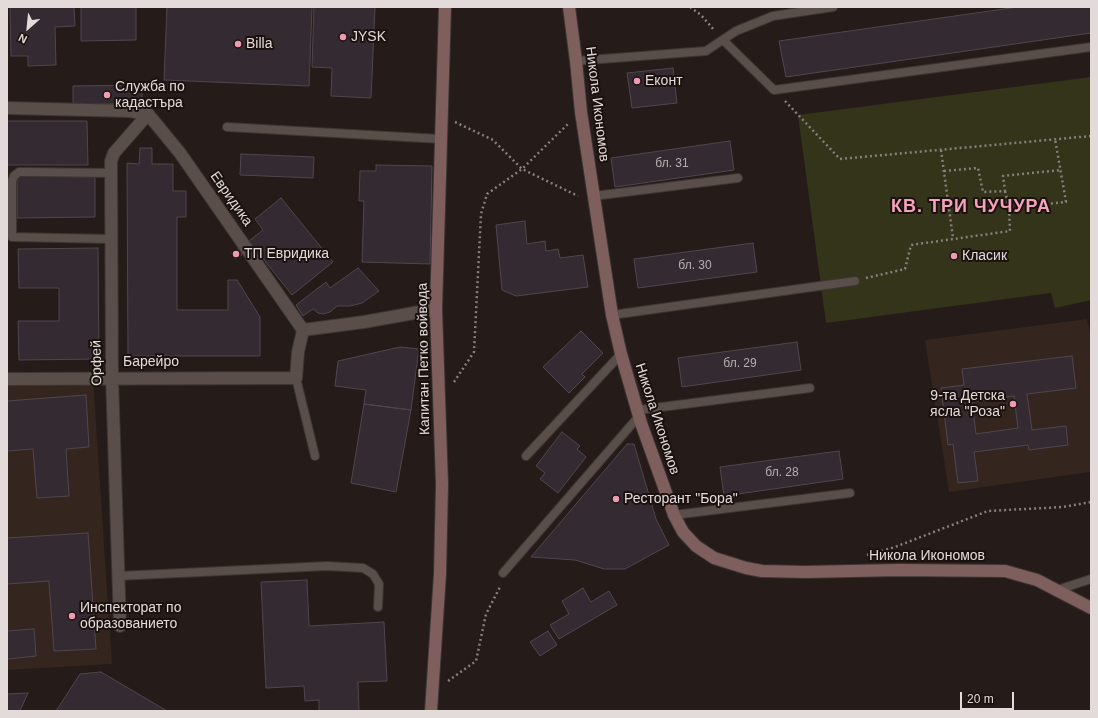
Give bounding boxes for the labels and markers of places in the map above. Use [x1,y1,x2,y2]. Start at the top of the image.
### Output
place label: JYSK [351,29,386,45]
marker: JYSK [338,32,348,42]
place label: Billa [246,36,272,52]
marker: Billa [233,39,243,49]
place label: Еконт [645,73,683,89]
marker: Еконт [632,76,642,86]
place label: Служба по кадастъра [115,79,185,112]
marker: Служба по кадастъра [102,90,112,100]
place label: ТП Евридика [244,246,329,262]
place label: Класик [962,248,1007,264]
marker: ТП Евридика [231,249,241,259]
marker: Класик [949,251,959,261]
place label: 9-та Детска ясла "Роза" [930,388,1005,420]
marker: 9-та Детска ясла "Роза" [1008,399,1018,409]
place label: Ресторант "Бора" [624,491,738,507]
marker: Ресторант "Бора" [611,494,621,504]
place label: Инспекторат по образованието [80,600,181,632]
marker: Инспекторат по образованието [67,611,77,621]

